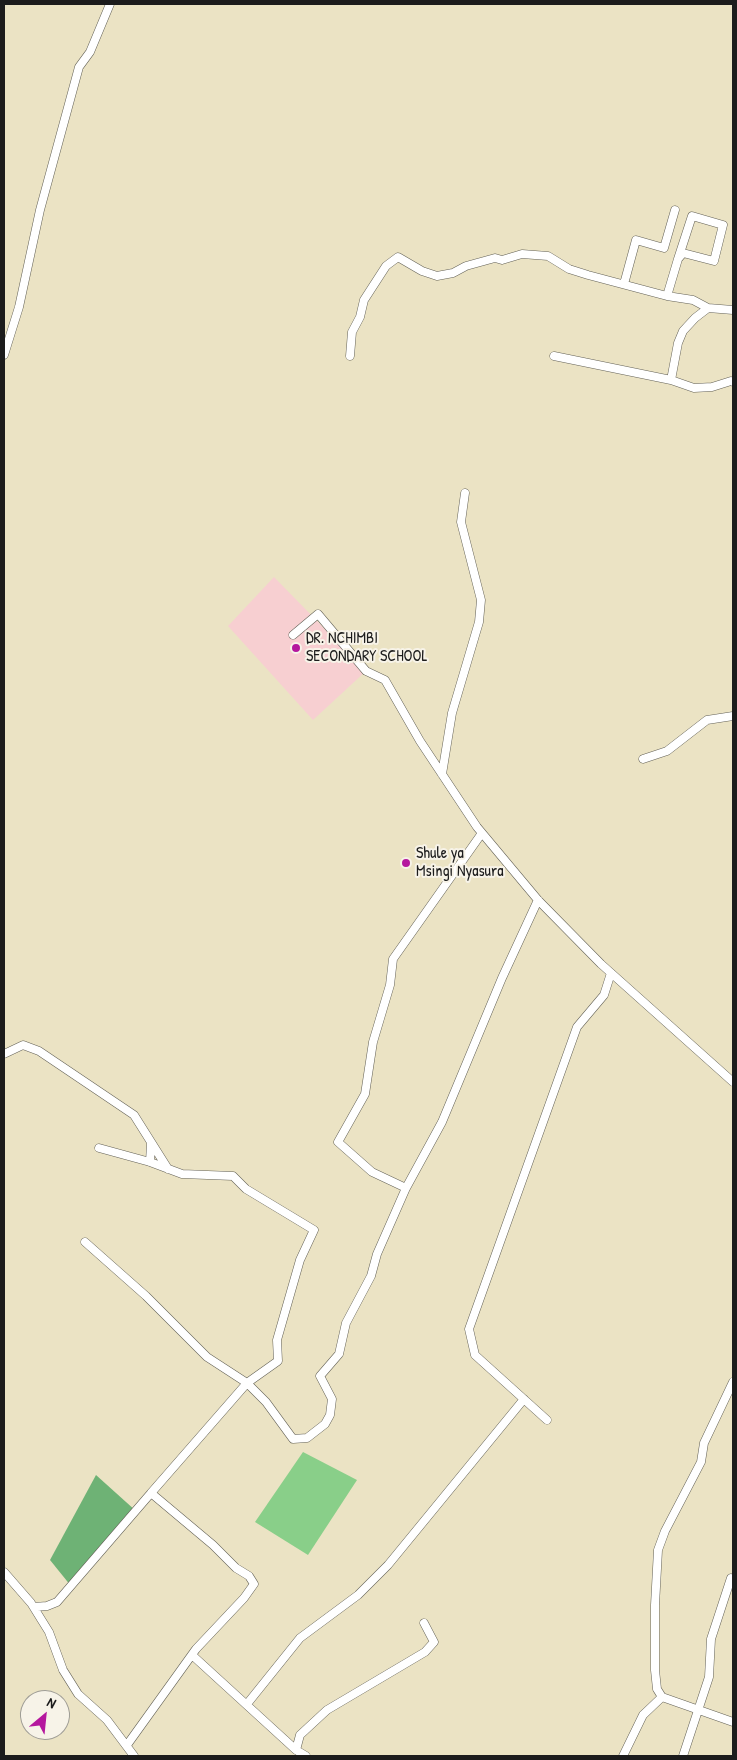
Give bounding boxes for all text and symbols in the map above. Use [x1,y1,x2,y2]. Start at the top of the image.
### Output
place label: DR. NCHIMBI SECONDARY SCHOOL [306,629,427,667]
marker: DR. NCHIMBI SECONDARY SCHOOL [290,642,302,654]
place label: Shule ya Msingi Nyasura [416,844,503,882]
marker: Shule ya Msingi Nyasura [400,857,412,869]
north arrow [20,1690,70,1740]
text: N [44,1692,60,1712]

